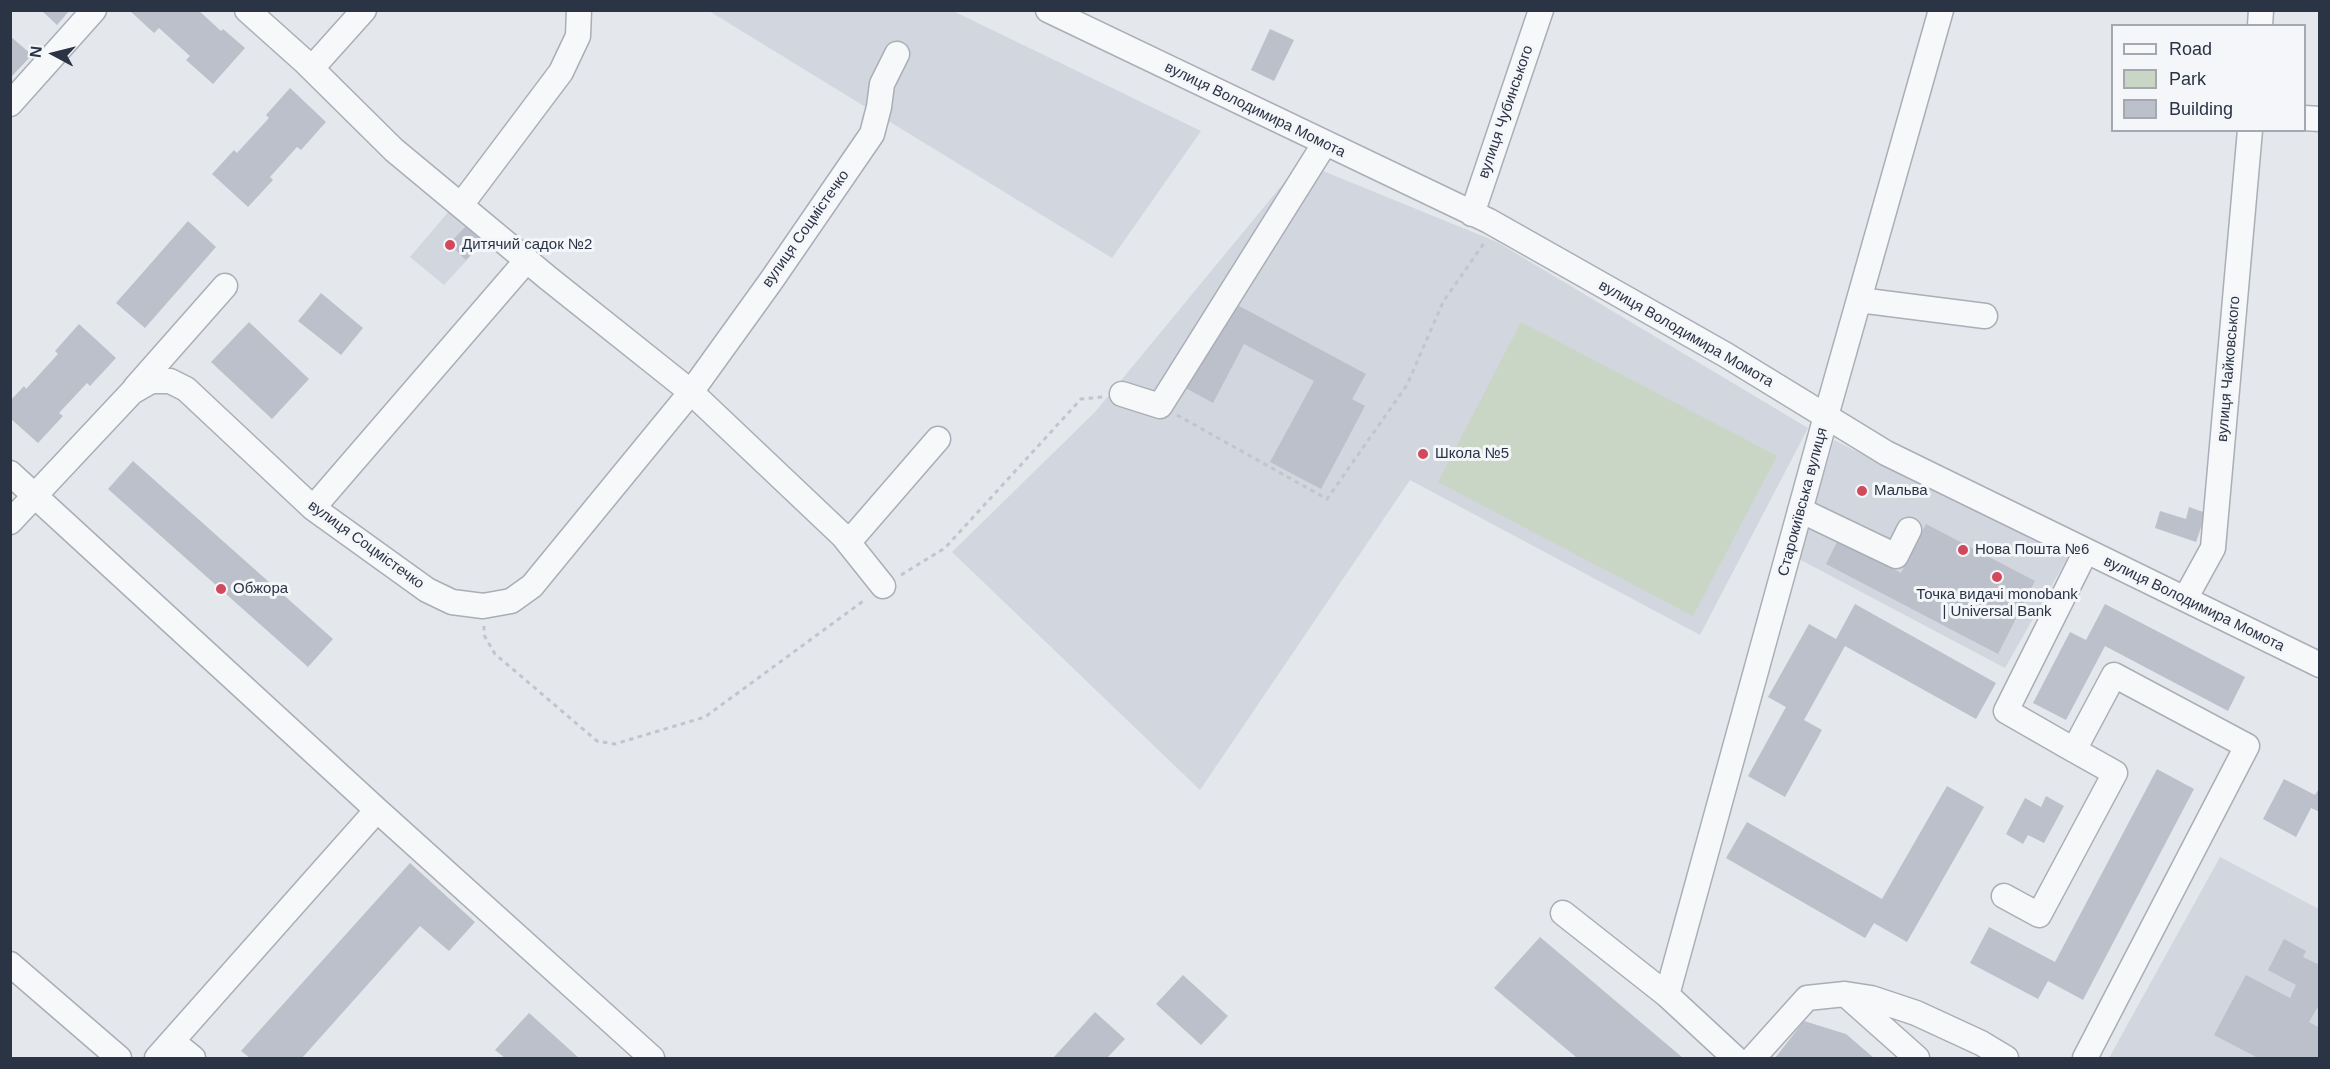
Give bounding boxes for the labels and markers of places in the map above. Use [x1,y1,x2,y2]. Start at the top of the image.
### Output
place label: Дитячий садок №2 [462,236,592,254]
marker: Дитячий садок №2 [443,238,457,252]
place label: Школа №5 [1435,445,1509,463]
marker: Школа №5 [1416,447,1430,461]
place label: Мальва [1874,482,1928,500]
marker: Мальва [1855,484,1869,498]
place label: Нова Пошта №6 [1975,541,2089,559]
marker: Нова Пошта №6 [1956,543,1970,557]
marker: Точка видачі monobank | Universal Bank [1990,570,2004,584]
place label: Обжора [233,580,288,598]
marker: Обжора [214,582,228,596]
place label: Точка видачі monobank | Universal Bank [1916,586,2078,621]

